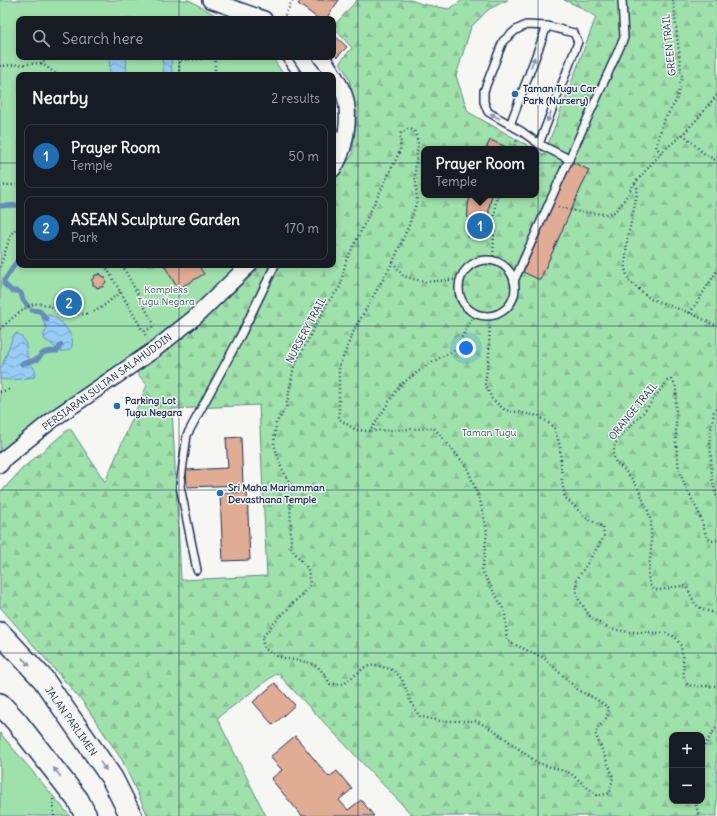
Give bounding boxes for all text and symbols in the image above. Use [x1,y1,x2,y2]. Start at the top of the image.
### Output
street label: GREEN TRAIL [659,13,679,77]
search box [16,16,336,60]
icon: search [30,27,52,49]
text: Search here [62,29,143,48]
one-way arrow [531,56,537,68]
place label: Taman Tugu Car Park (Nursery) [523,82,597,107]
text: Nearby [32,87,88,109]
marker: Taman Tugu Car Park (Nursery) [510,89,520,99]
text: 2 results [271,90,320,107]
one-way arrow [490,112,500,120]
one-way arrow [546,112,552,124]
text: Prayer Room [71,138,160,157]
popup [421,146,539,198]
text: 1 [43,148,49,165]
text: 50 m [288,148,319,165]
text: Prayer Room [435,154,525,173]
text: Temple [71,157,113,174]
text: Temple [435,173,477,190]
text: ASEAN Sculpture Garden [71,210,240,229]
pin: 1 [467,211,493,241]
text: 2 [42,220,50,237]
text: 170 m [284,220,319,237]
text: Park [71,229,98,246]
park label: Kompleks Tugu Negara [137,283,195,308]
pin: 2 [56,288,82,318]
street label: NURSERY TRAIL [283,294,329,366]
street label: PERSIARAN SULTAN SALAHUDDIN [40,331,174,433]
your location [456,338,476,358]
street label: ORANGE TRAIL [606,379,661,443]
place label: Parking Lot Tugu Negara [125,394,183,419]
marker: Parking Lot Tugu Negara [112,401,122,411]
park label: Taman Tugu [462,426,516,439]
place label: Sri Maha Mariamman Devasthana Temple [228,481,325,506]
marker: Sri Maha Mariamman Devasthana Temple [215,488,225,498]
one-way arrow [22,657,31,667]
street label: JALAN PARLIMEN [42,684,100,758]
map controls [669,732,705,804]
button: + [669,732,705,768]
one-way arrow [99,761,107,772]
one-way arrow [53,767,61,778]
button: − [669,768,705,804]

